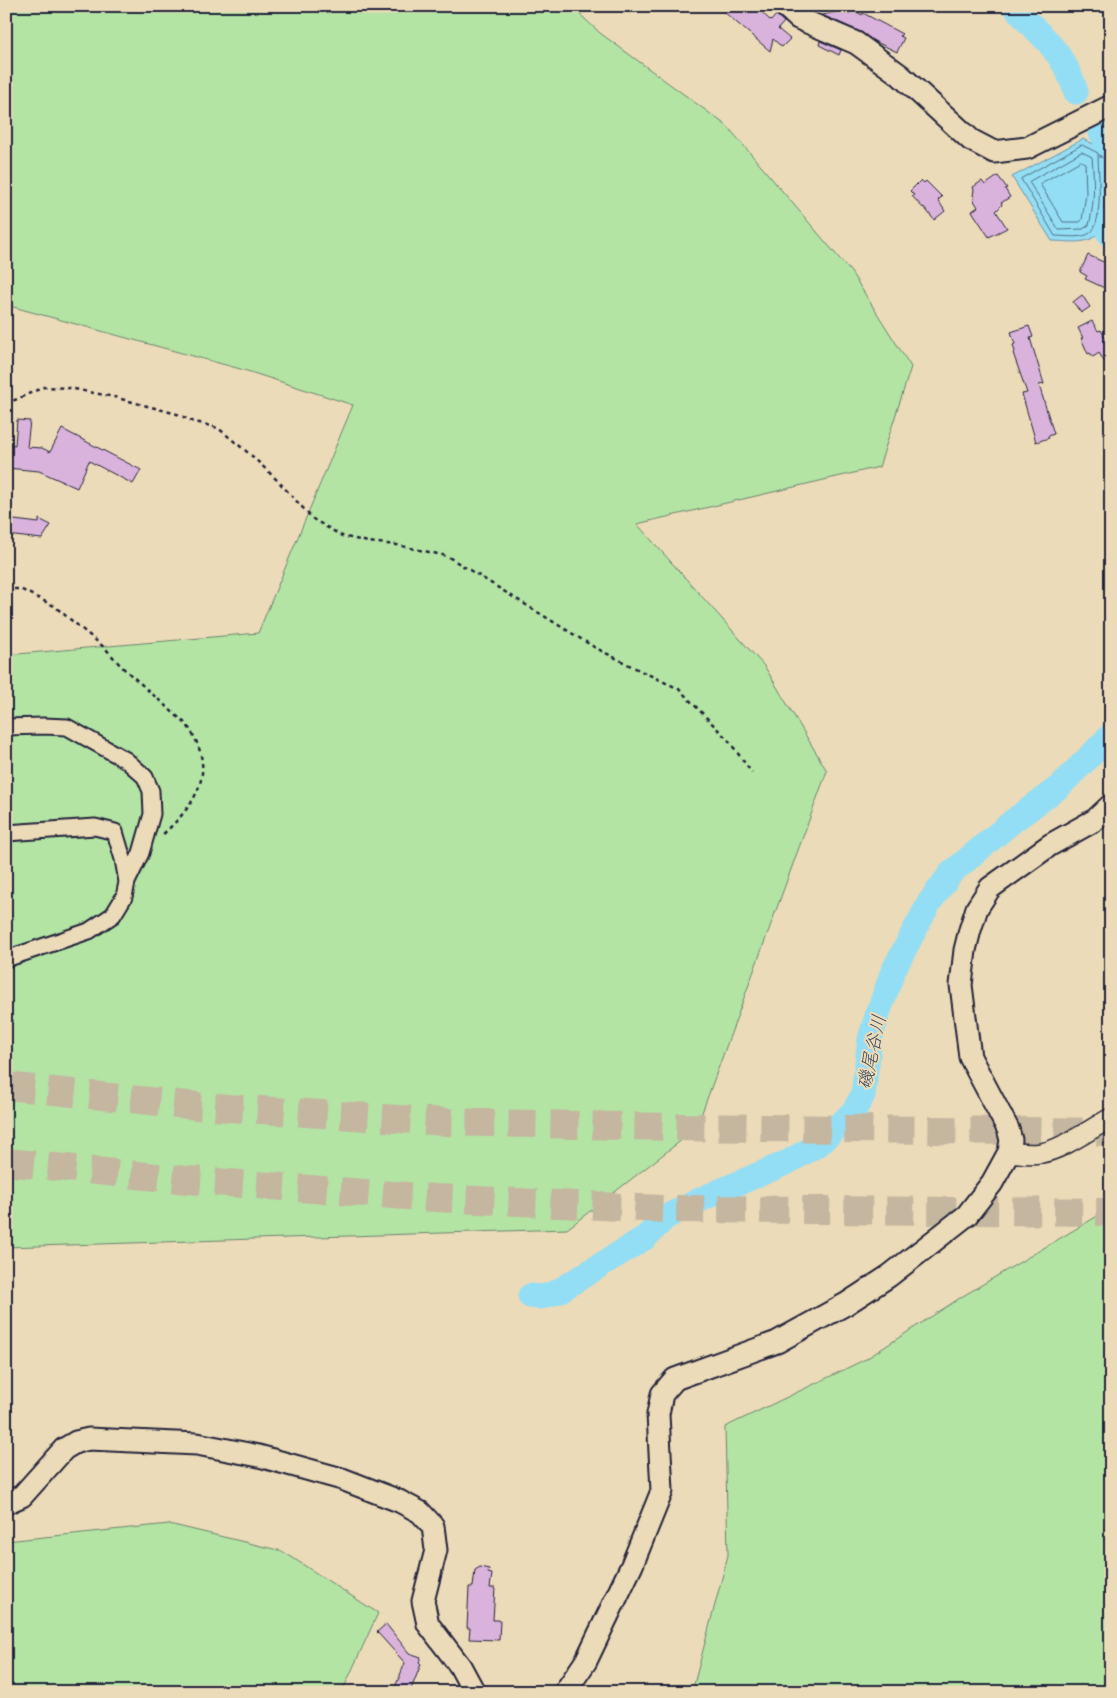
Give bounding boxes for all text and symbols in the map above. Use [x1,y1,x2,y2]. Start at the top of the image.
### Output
water label: 磯尾谷川 [852,1013,891,1092]

